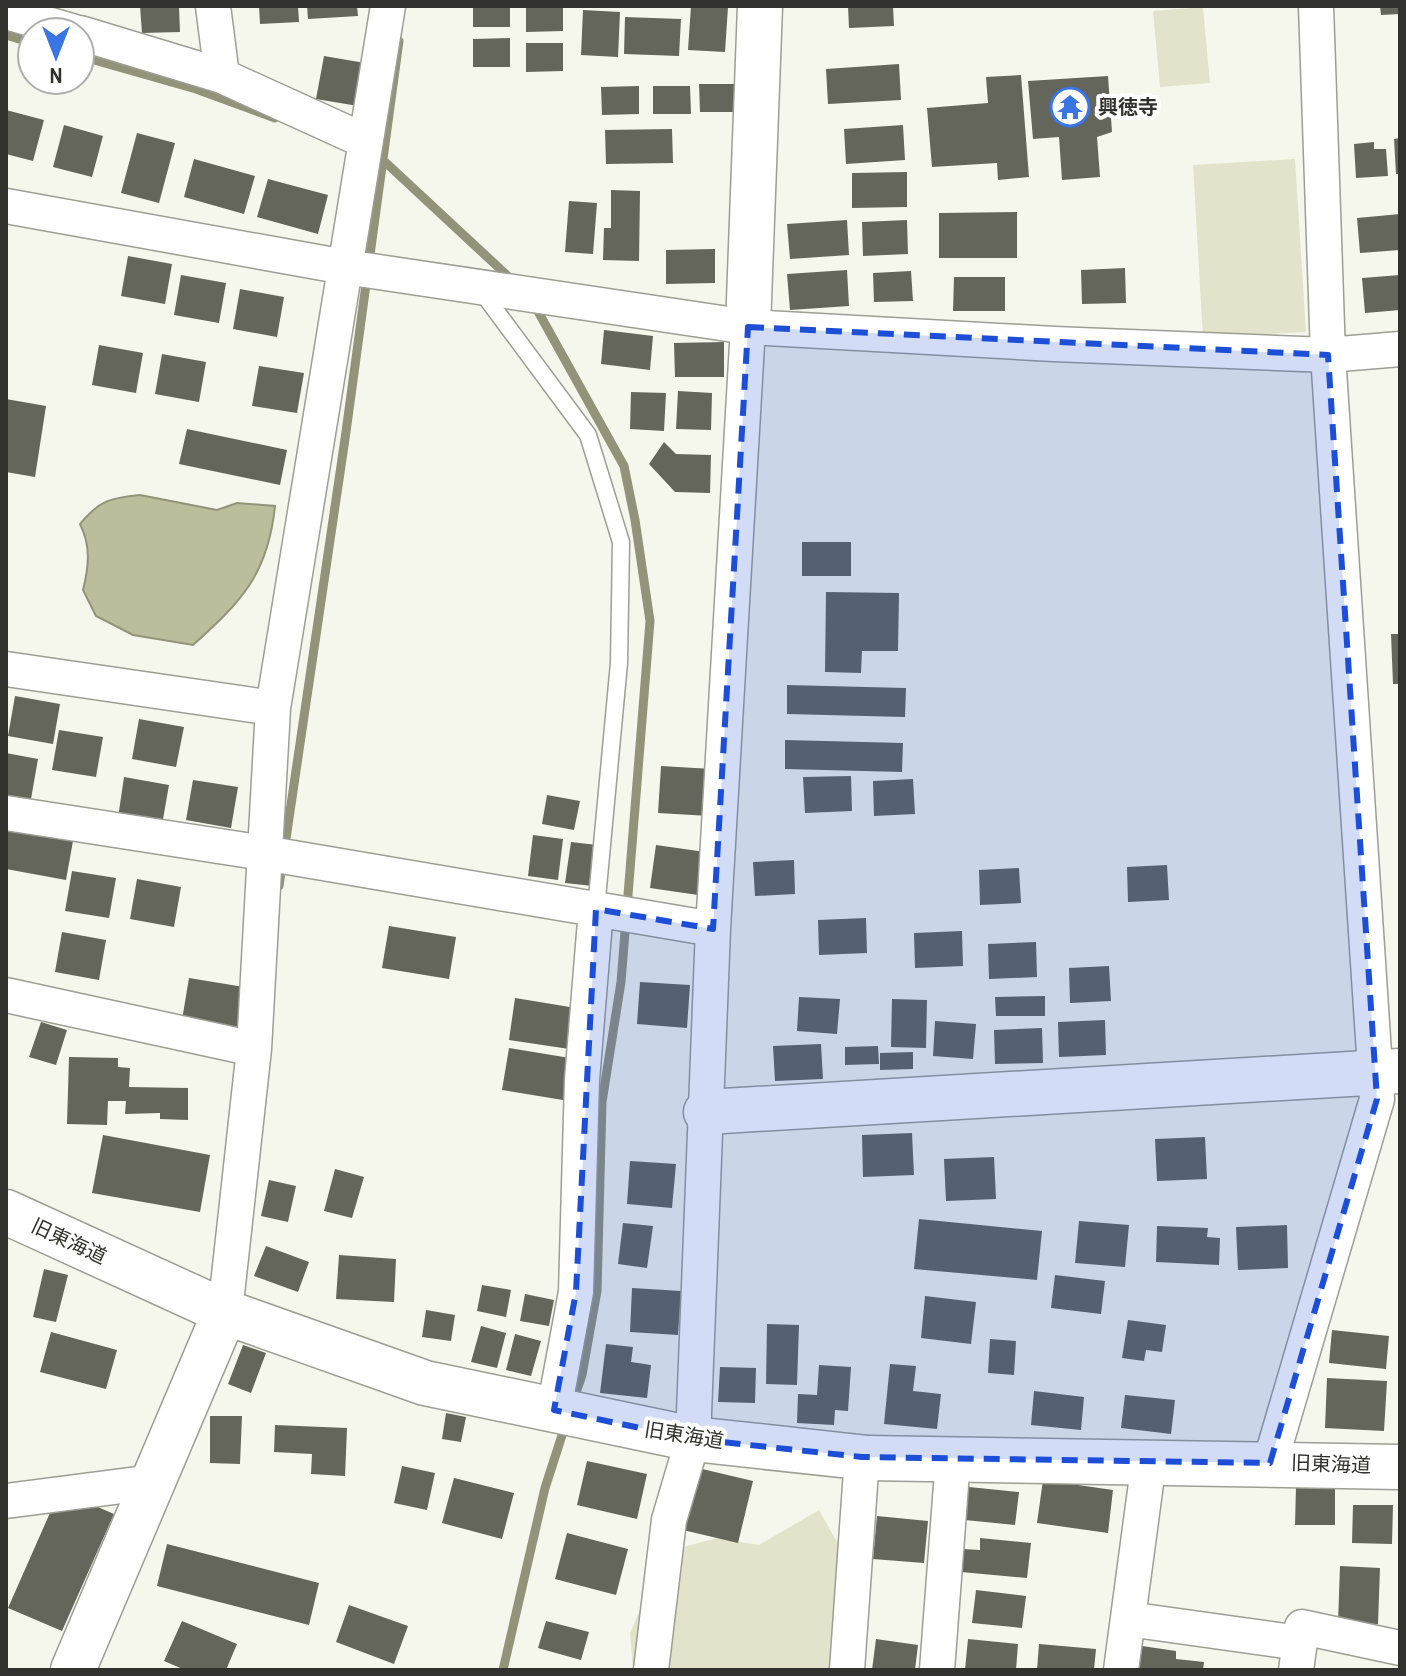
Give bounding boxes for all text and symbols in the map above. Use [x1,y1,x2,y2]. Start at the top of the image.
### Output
north arrow [16,16,96,96]
text: N [49,61,63,91]
temple icon: 興徳寺 [1049,86,1091,128]
place label: 興徳寺 [1098,93,1158,120]
street label: 旧東海道 [27,1211,111,1270]
street label: 旧東海道 [642,1415,726,1454]
street label: 旧東海道 [1291,1449,1371,1478]

